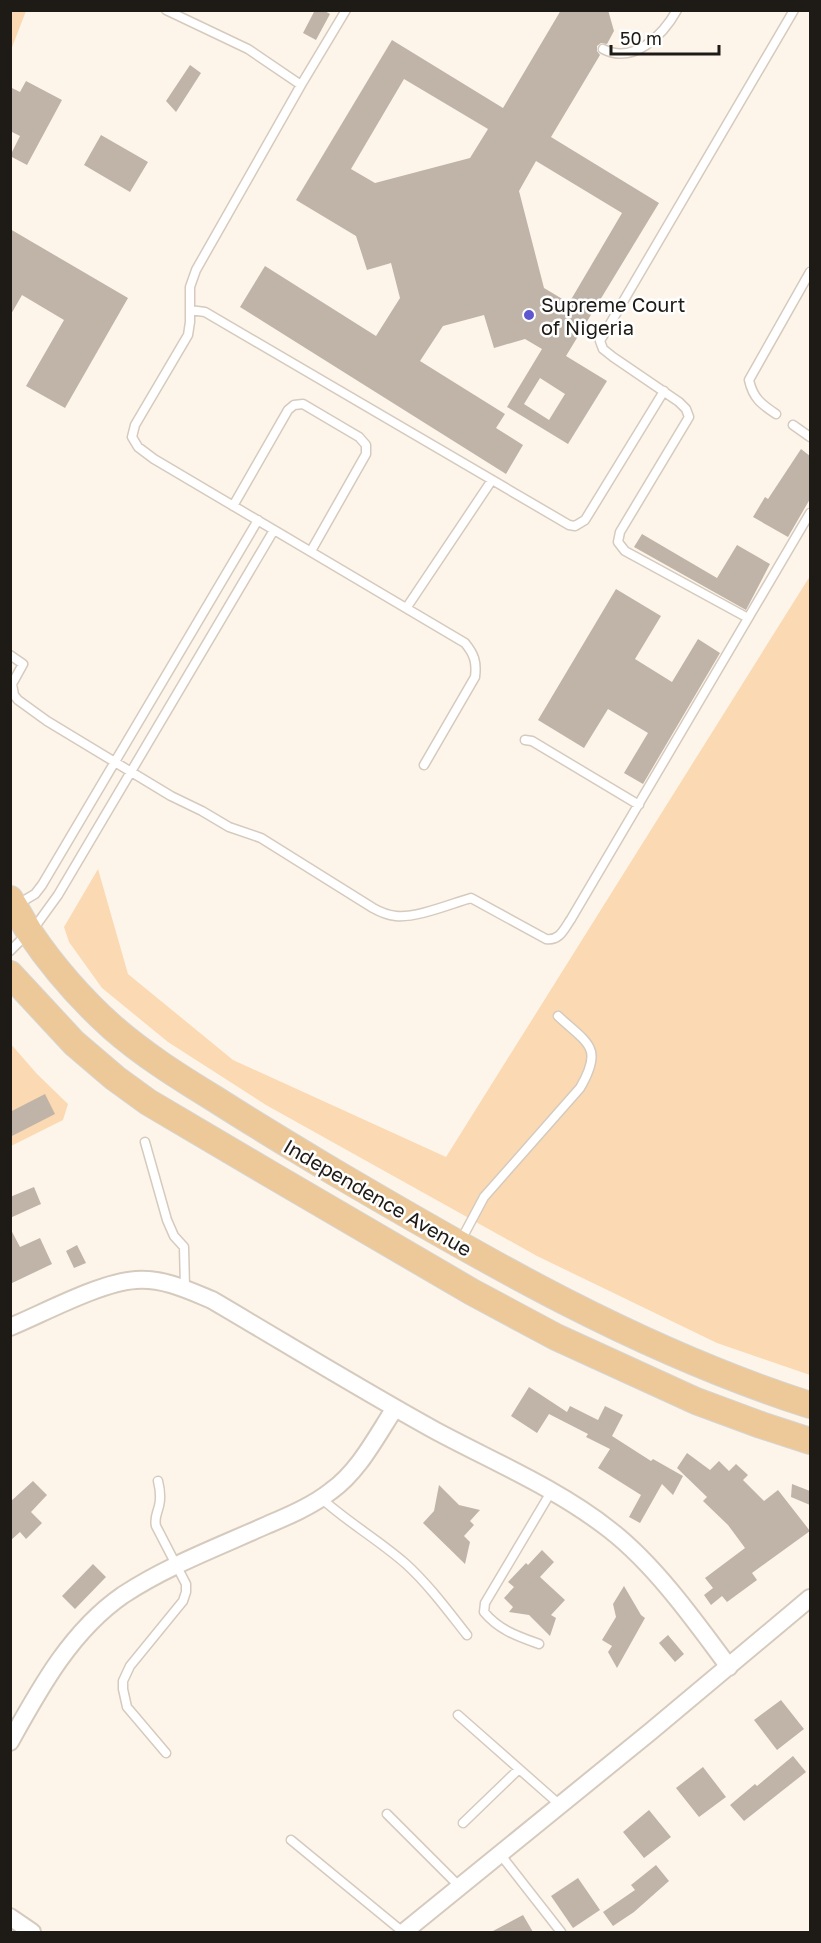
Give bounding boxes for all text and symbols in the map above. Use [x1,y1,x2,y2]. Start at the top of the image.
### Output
scale bar [611,18,719,56]
text: 50 m [620,27,662,49]
place label: Supreme Court of Nigeria [541,292,686,339]
marker: Supreme Court of Nigeria [522,308,536,322]
street label: Independence Avenue [280,1133,476,1261]

